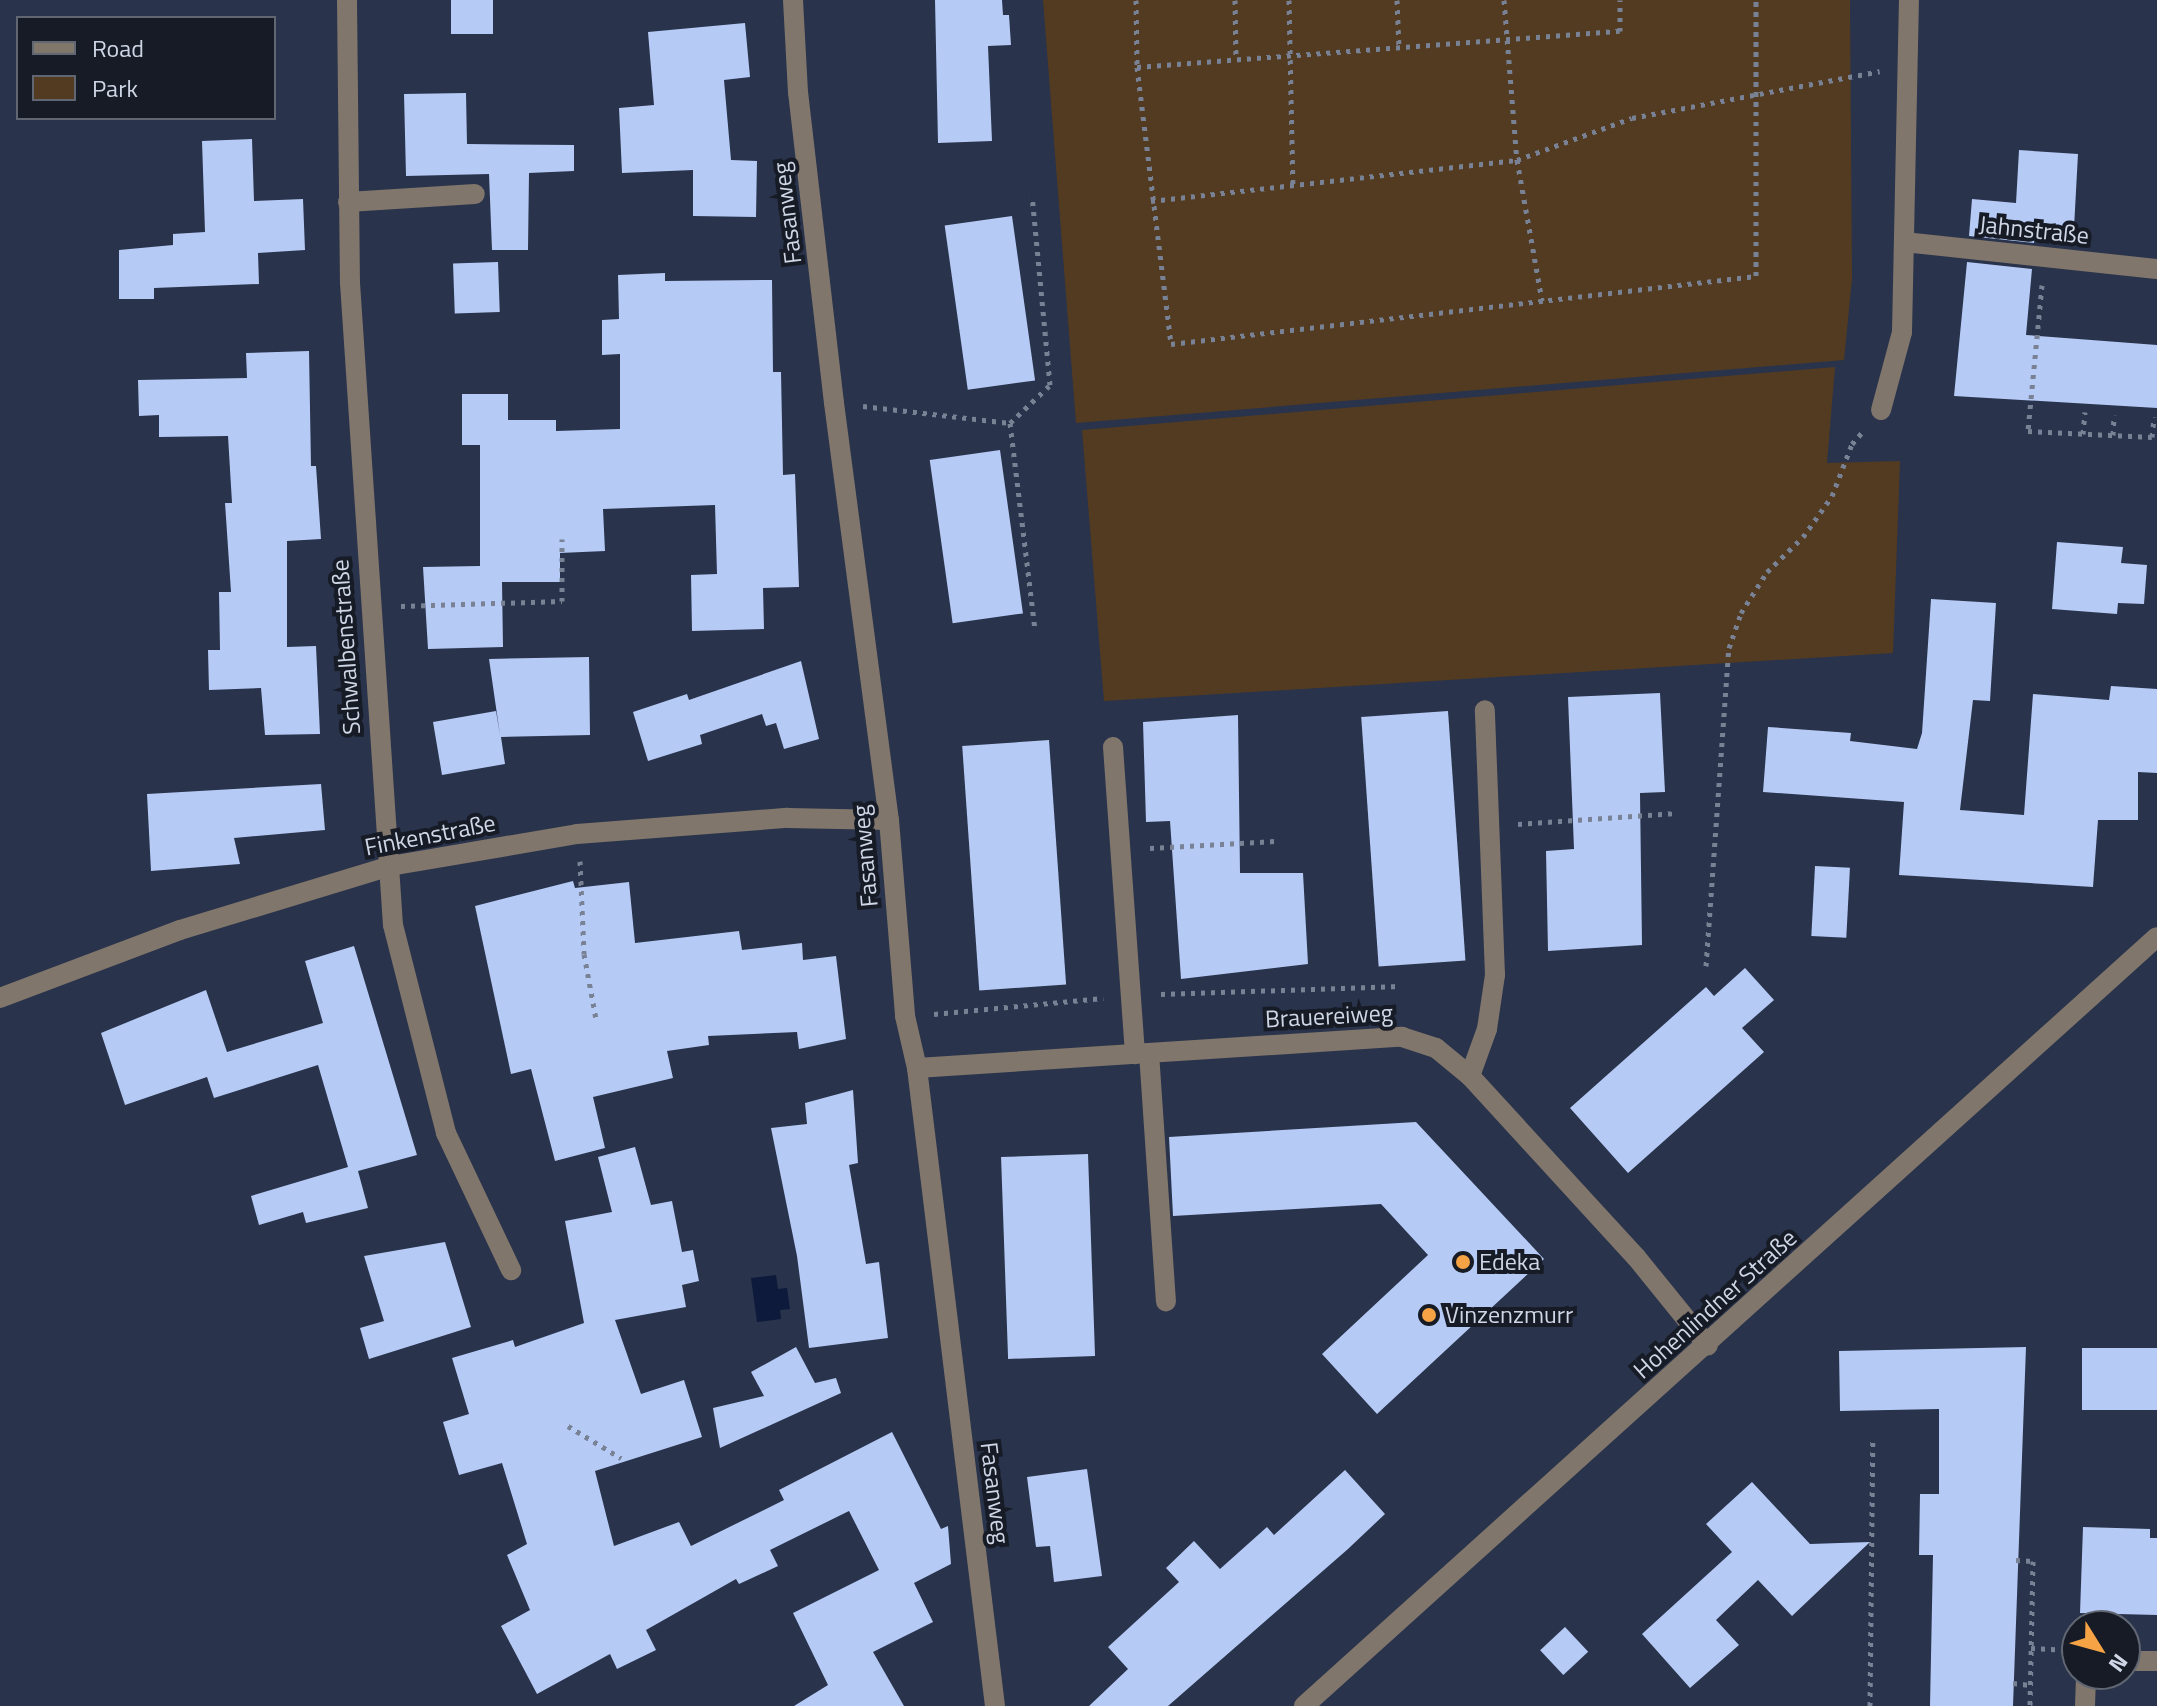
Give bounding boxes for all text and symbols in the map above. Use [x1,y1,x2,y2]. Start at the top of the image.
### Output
legend [16,16,276,120]
text: Road [92,30,144,66]
text: Park [92,70,138,106]
street label: Fasanweg [766,160,808,266]
street label: Jahnstraße [1978,210,2090,250]
street label: Schwalbenstraße [326,559,366,735]
street label: Fasanweg [846,804,884,908]
street label: Finkenstraße [362,808,498,862]
street label: Brauereiweg [1264,998,1394,1034]
street label: Hohenlindner Straße [1628,1223,1802,1385]
place label: Edeka [1479,1248,1540,1276]
marker: Edeka [1454,1253,1472,1271]
place label: Vinzenzmurr [1445,1301,1573,1329]
marker: Vinzenzmurr [1420,1306,1438,1324]
street label: Fasanweg [974,1440,1016,1546]
north arrow [2061,1610,2141,1690]
text: N [2100,1647,2137,1680]

